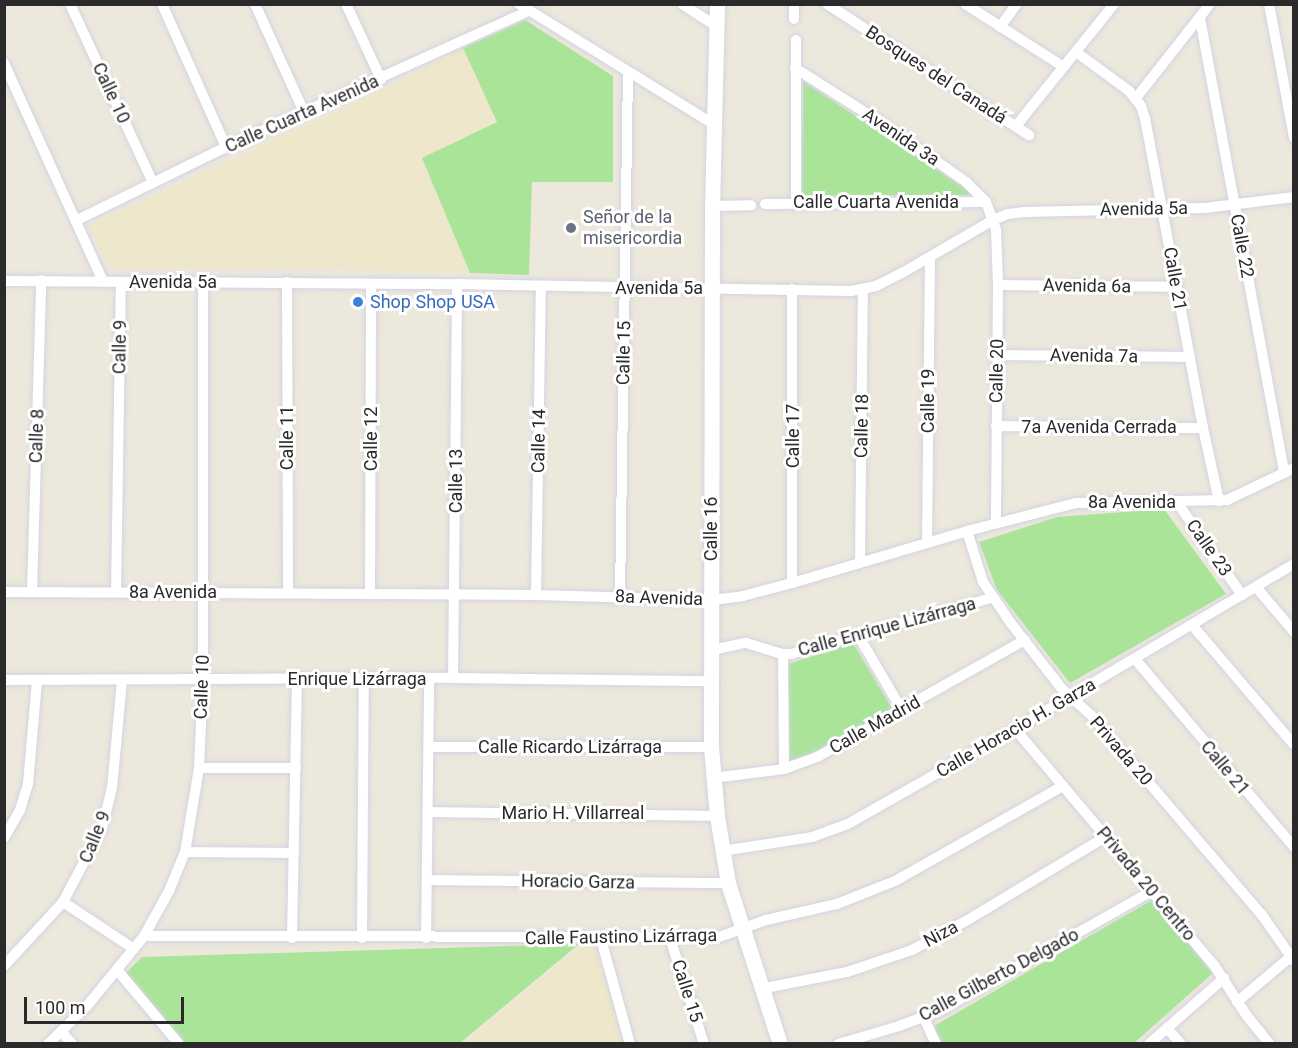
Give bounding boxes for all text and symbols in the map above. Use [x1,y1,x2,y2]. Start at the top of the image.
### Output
street label: Bosques del Canadá [861,21,1011,129]
street label: Calle 10 [88,59,134,127]
street label: Calle Cuarta Avenida [222,70,382,158]
street label: Avenida 3a [858,103,944,171]
street label: Calle Cuarta Avenida [793,191,959,213]
street label: Avenida 5a [1100,197,1188,221]
place label: Señor de la misericordia [583,207,682,250]
street label: Calle 22 [1226,212,1258,280]
marker: Señor de la misericordia [564,221,578,235]
street label: Calle 21 [1159,245,1191,313]
street label: Avenida 5a [129,271,217,293]
street label: Avenida 6a [1043,274,1131,298]
street label: Avenida 5a [615,277,703,299]
place label: Shop Shop USA [370,291,495,313]
marker: Shop Shop USA [351,295,365,309]
street label: Calle 9 [109,320,131,374]
street label: Calle 15 [613,321,635,385]
street label: Calle 20 [986,339,1008,403]
street label: Avenida 7a [1050,344,1138,368]
street label: Calle 19 [917,369,939,433]
street label: Calle 18 [851,394,873,458]
street label: Calle 17 [782,404,804,468]
street label: Calle 11 [276,406,298,470]
street label: Calle 12 [360,407,382,471]
street label: Calle 8 [25,408,49,464]
street label: Calle 14 [528,409,550,473]
street label: 7a Avenida Cerrada [1021,416,1177,438]
street label: Calle 13 [445,449,467,513]
street label: 8a Avenida [1088,491,1176,513]
street label: Calle 16 [700,497,722,561]
street label: Calle 23 [1182,515,1236,581]
street label: 8a Avenida [129,581,217,603]
street label: 8a Avenida [615,586,703,610]
street label: Calle Enrique Lizárraga [796,593,978,661]
street label: Calle 10 [190,654,214,720]
street label: Enrique Lizárraga [287,668,427,690]
street label: Calle Horacio H. Garza [932,674,1100,782]
street label: Calle Madrid [826,691,924,759]
street label: Privada 20 [1085,712,1157,790]
street label: Calle Ricardo Lizárraga [478,736,662,758]
street label: Calle 21 [1196,736,1254,800]
street label: Mario H. Villarreal [502,802,644,824]
street label: Calle 9 [75,808,115,866]
street label: Privada 20 Centro [1092,822,1200,946]
street label: Horacio Garza [521,870,635,894]
street label: Niza [920,916,962,952]
street label: Calle Gilberto Delgado [915,924,1083,1026]
street label: Calle Faustino Lizárraga [525,925,717,949]
street label: Calle 15 [667,957,707,1025]
scale bar [27,985,188,1023]
text: 100 m [35,997,86,1018]

